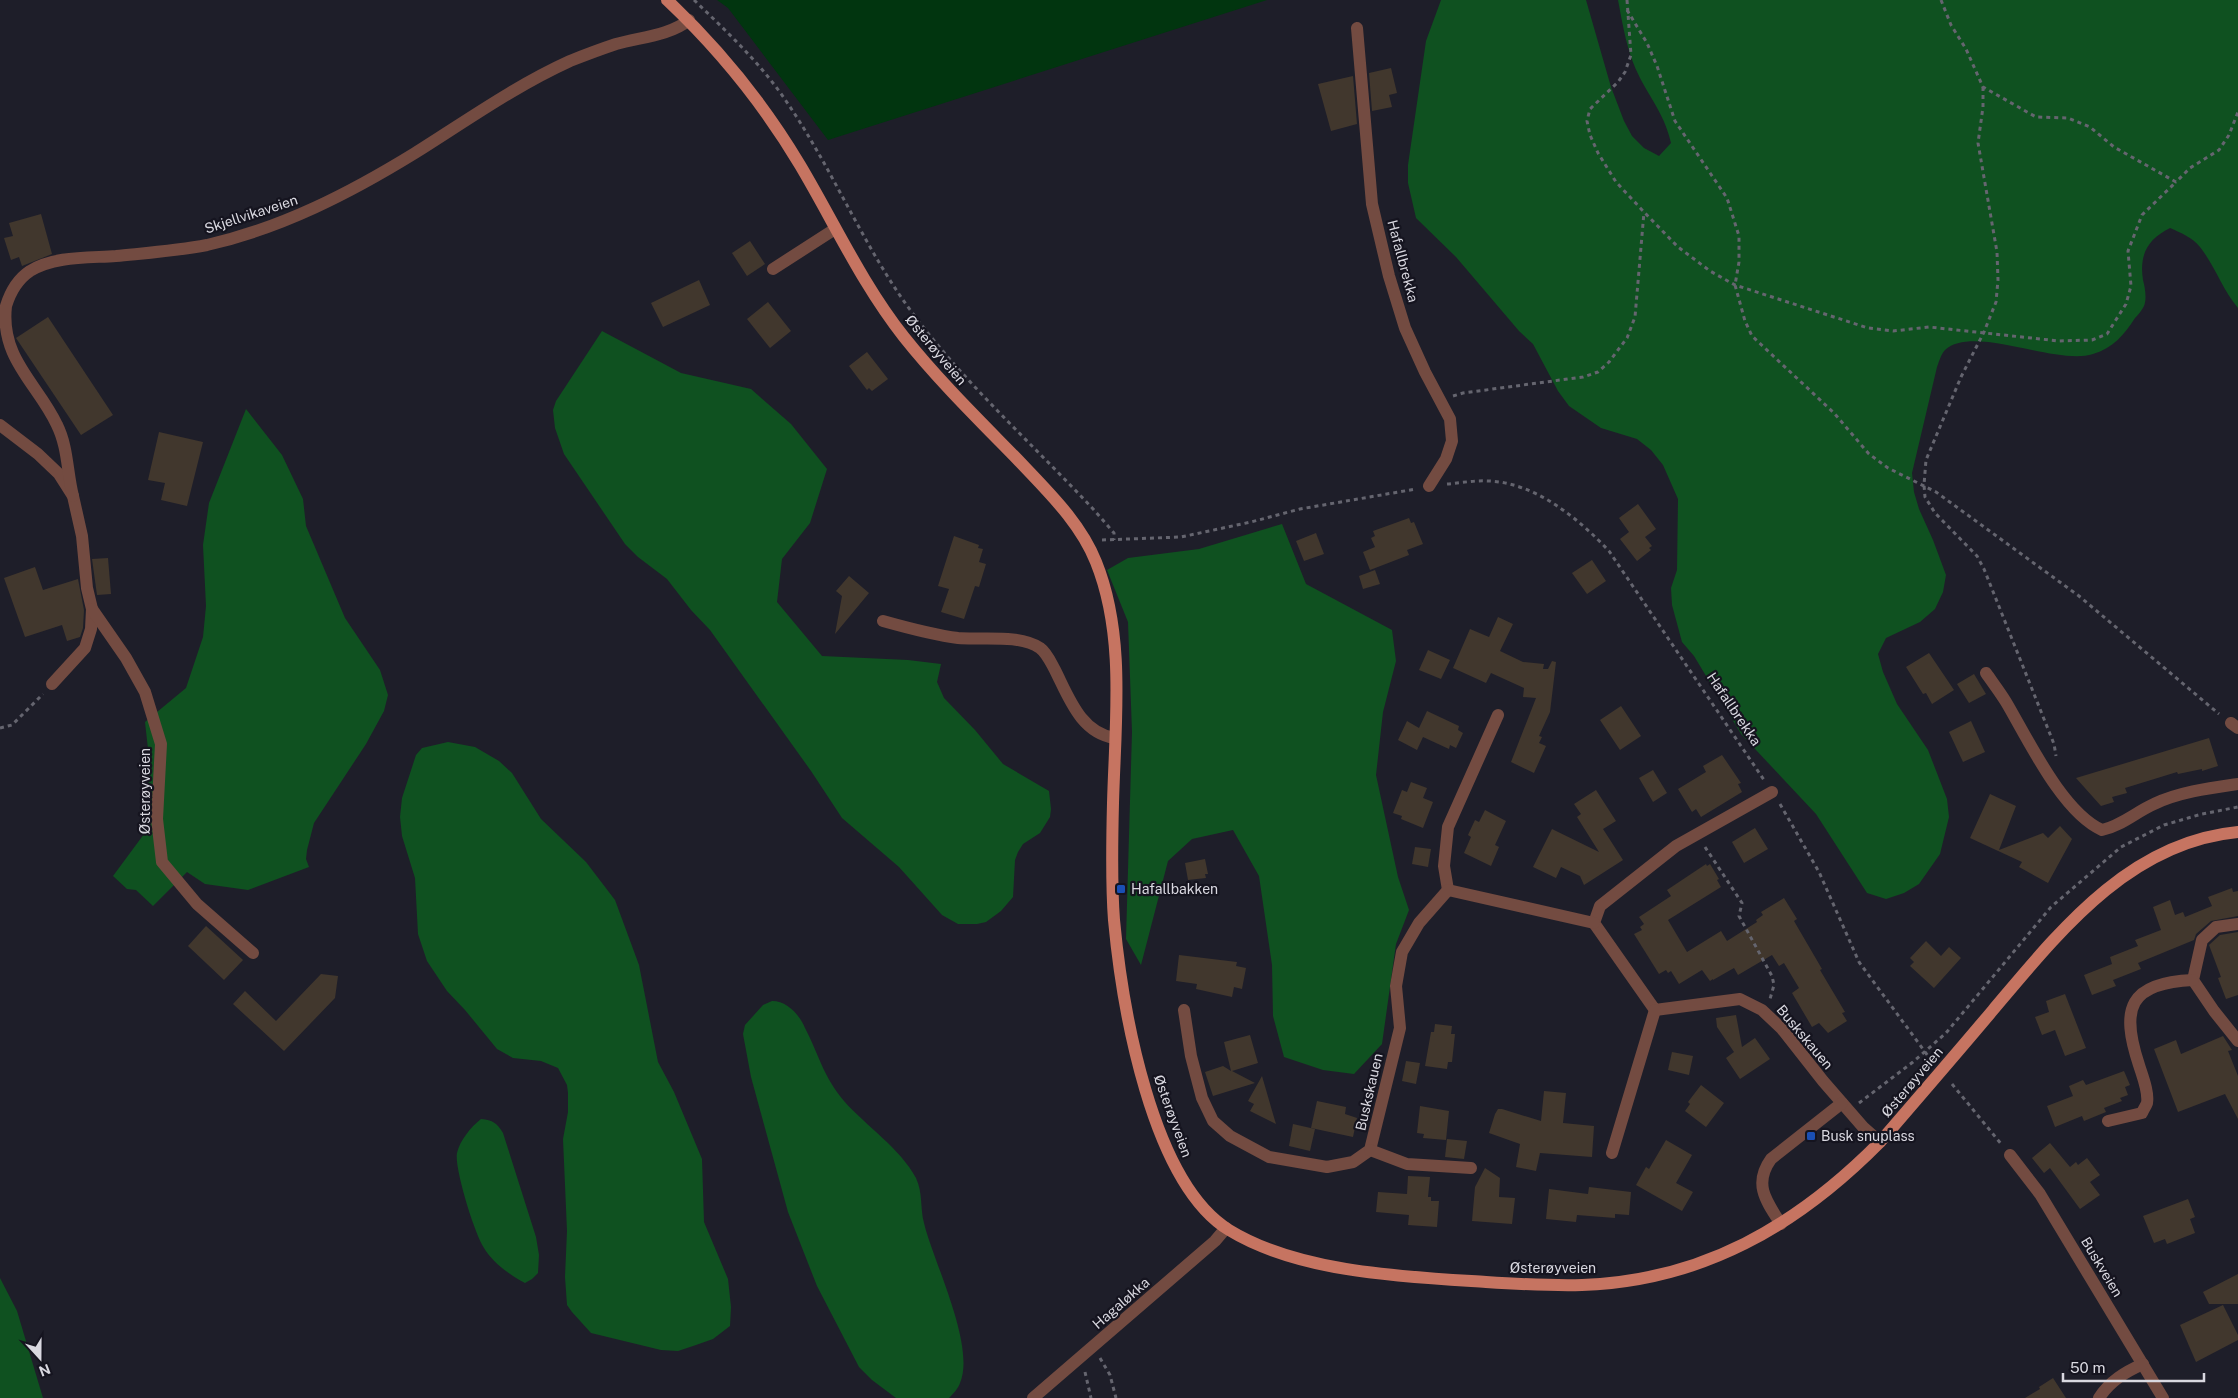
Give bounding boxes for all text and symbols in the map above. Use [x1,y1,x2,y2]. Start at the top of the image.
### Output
street label: Skjellvikaveien [202,191,300,237]
street label: Hafallbrekka [1384,218,1422,304]
street label: Østerøyveien [902,312,970,388]
street label: Hafallbrekka [1704,669,1764,749]
street label: Østerøyveien [137,748,153,834]
place label: Hafallbakken [1131,881,1218,897]
marker: Hafallbakken [1115,883,1127,895]
street label: Buskskauen [1774,1002,1836,1072]
street label: Østerøyveien [1878,1044,1946,1120]
street label: Buskskauen [1352,1052,1386,1132]
street label: Østerøyveien [1151,1073,1195,1159]
place label: Busk snuplass [1821,1128,1915,1144]
marker: Busk snuplass [1805,1130,1817,1142]
street label: Buskveien [2078,1234,2126,1300]
street label: Østerøyveien [1510,1260,1596,1276]
street label: Hagaløkka [1089,1274,1153,1332]
north arrow [15,1333,65,1383]
scale bar [2063,1350,2204,1382]
text: 50 m [2070,1359,2105,1376]
text: N [37,1361,53,1380]

